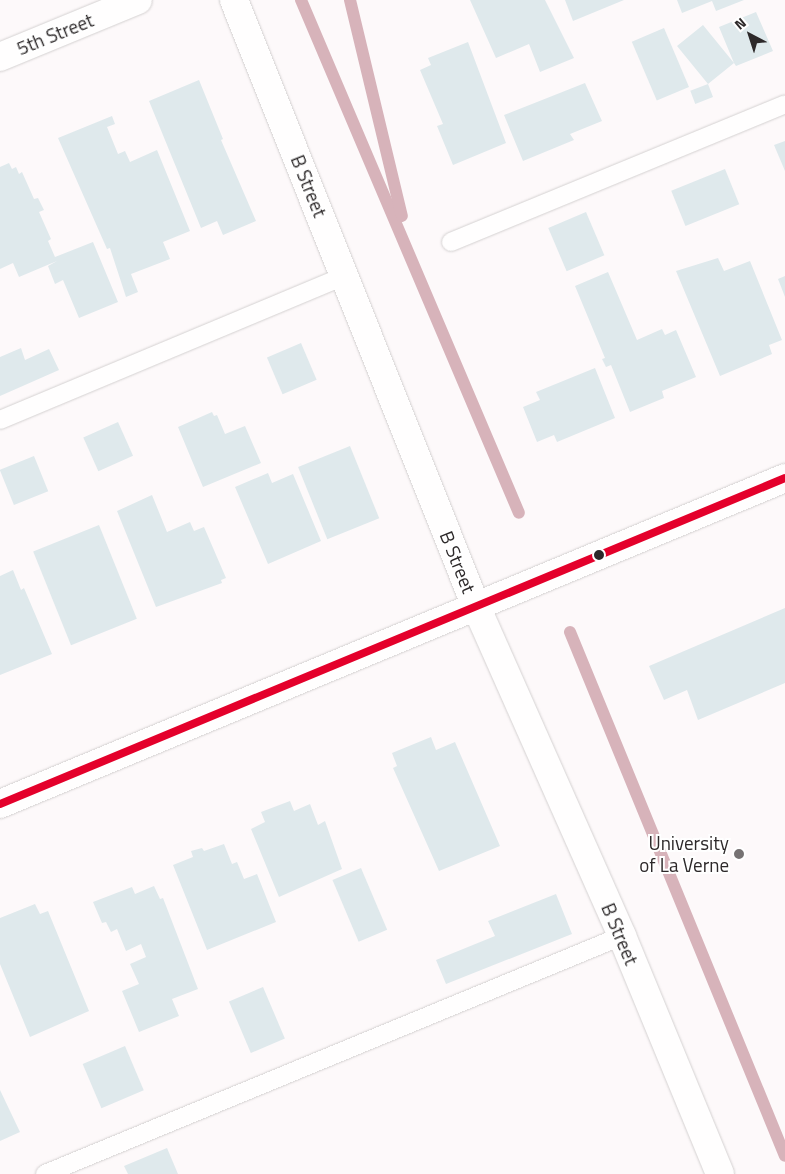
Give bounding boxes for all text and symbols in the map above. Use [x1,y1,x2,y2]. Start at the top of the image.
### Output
street label: 5th Street [13,8,97,60]
north arrow [725,10,775,60]
text: N [730,12,750,34]
street label: B Street [286,152,332,220]
street label: B Street [435,528,481,596]
unlabelled marker [594,550,604,560]
place label: University of La Verne [639,832,729,876]
marker: University of La Verne [733,848,745,860]
street label: B Street [597,900,643,968]

